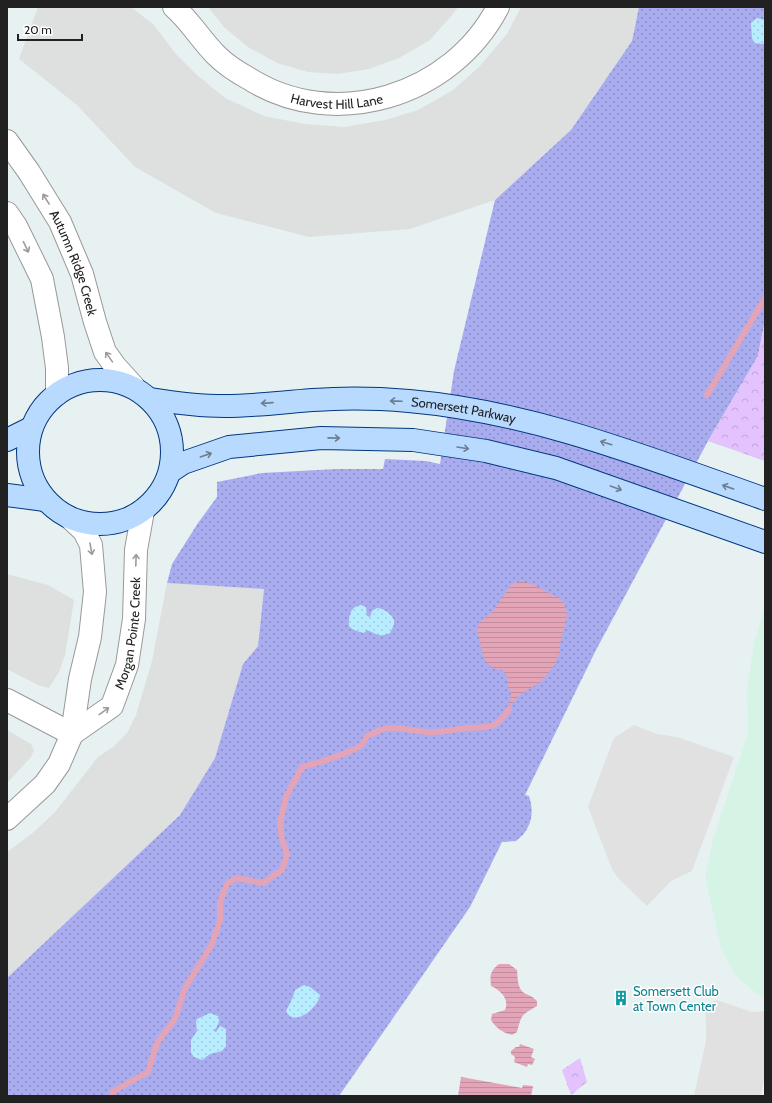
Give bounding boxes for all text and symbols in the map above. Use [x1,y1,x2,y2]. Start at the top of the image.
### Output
scale bar [18,16,82,42]
text: 20 m [24,22,52,37]
street label: Harvest Hill Lane [289,90,385,112]
one-way arrow [41,193,50,204]
street label: Autumn Ridge Creek [46,207,101,318]
one-way arrow [23,241,30,253]
one-way arrow [105,352,113,363]
street label: Somersett Parkway [410,393,518,426]
one-way arrow [390,397,403,405]
one-way arrow [261,400,274,407]
one-way arrow [327,434,340,442]
one-way arrow [599,439,612,446]
one-way arrow [456,444,469,452]
one-way arrow [199,451,212,458]
one-way arrow [723,482,735,490]
one-way arrow [609,485,622,492]
one-way arrow [87,543,95,556]
one-way arrow [132,554,140,567]
street label: Morgan Pointe Creek [111,577,143,692]
one-way arrow [98,707,109,715]
place label: Somersett Club at Town Center [633,983,719,1014]
building icon: Somersett Club at Town Center [612,989,630,1007]

